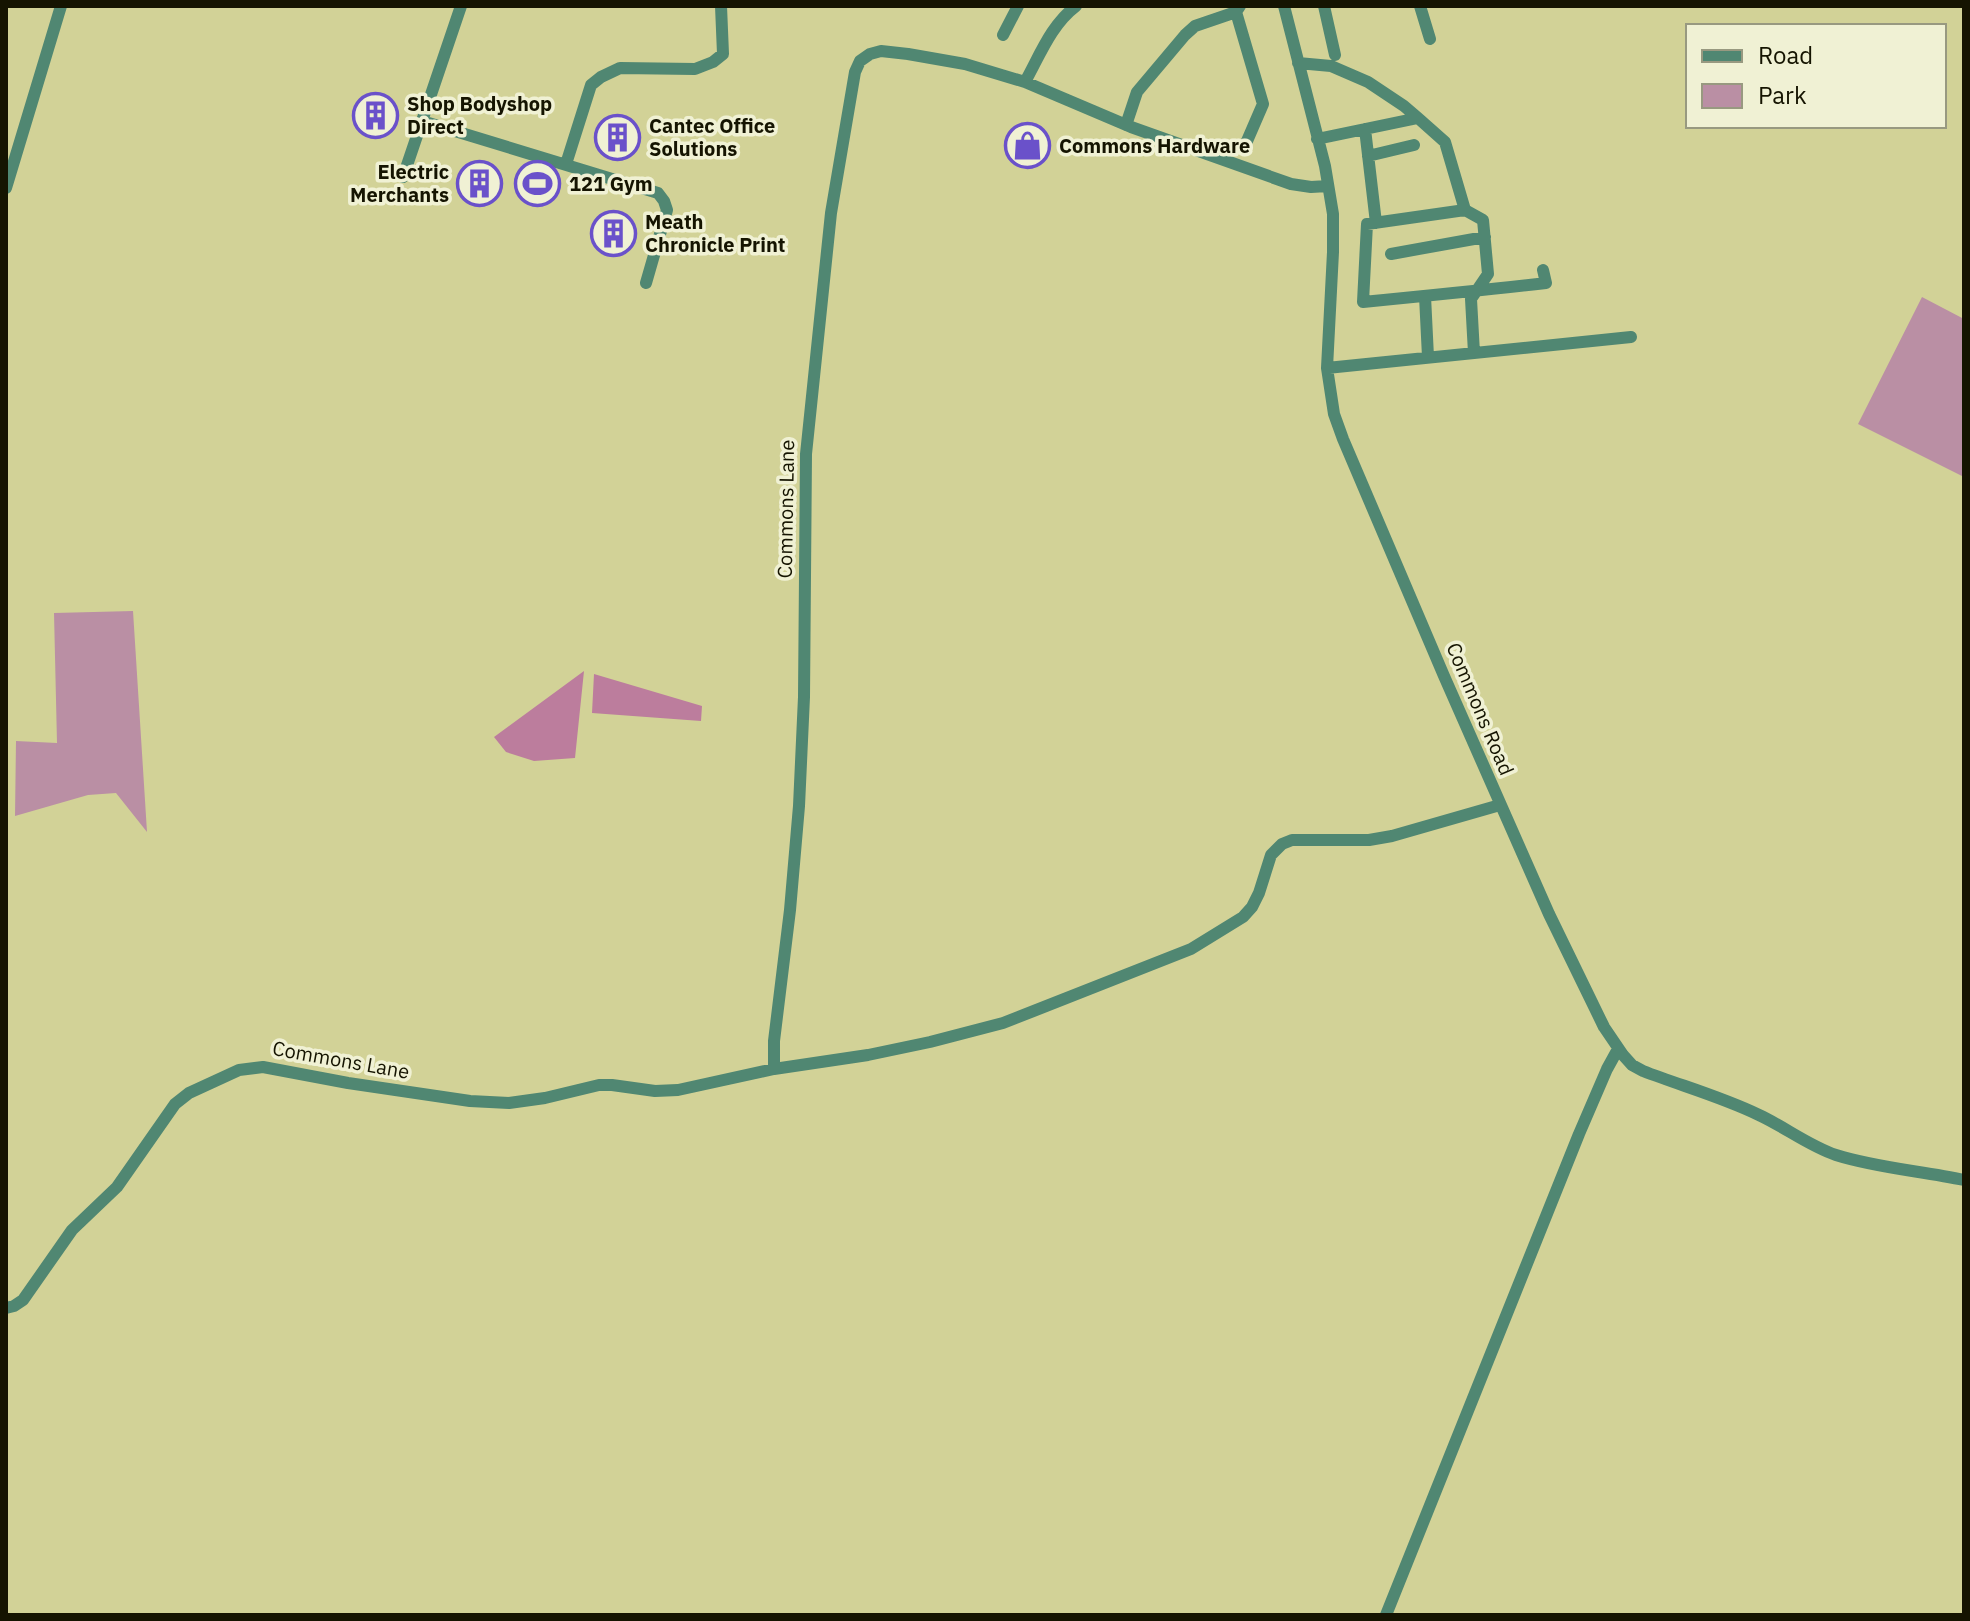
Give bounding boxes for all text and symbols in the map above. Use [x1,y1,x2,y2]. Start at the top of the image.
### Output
legend [1686,24,1946,128]
text: Road [1758,39,1813,71]
text: Park [1758,79,1807,111]
place label: Shop Bodyshop Direct [407,90,552,140]
building icon: Shop Bodyshop Direct [352,91,400,139]
place label: Cantec Office Solutions [649,112,775,162]
building icon: Cantec Office Solutions [594,113,642,161]
shop icon: Commons Hardware [1004,122,1052,170]
place label: Commons Hardware [1059,132,1250,159]
place label: Electric Merchants [350,158,449,208]
building icon: Electric Merchants [456,160,504,208]
sports icon: 121 Gym [514,160,562,208]
place label: 121 Gym [569,170,653,197]
place label: Meath Chronicle Print [645,208,786,258]
building icon: Meath Chronicle Print [590,209,638,257]
street label: Commons Lane [771,439,800,579]
street label: Commons Road [1440,638,1521,779]
street label: Commons Lane [270,1034,412,1085]

